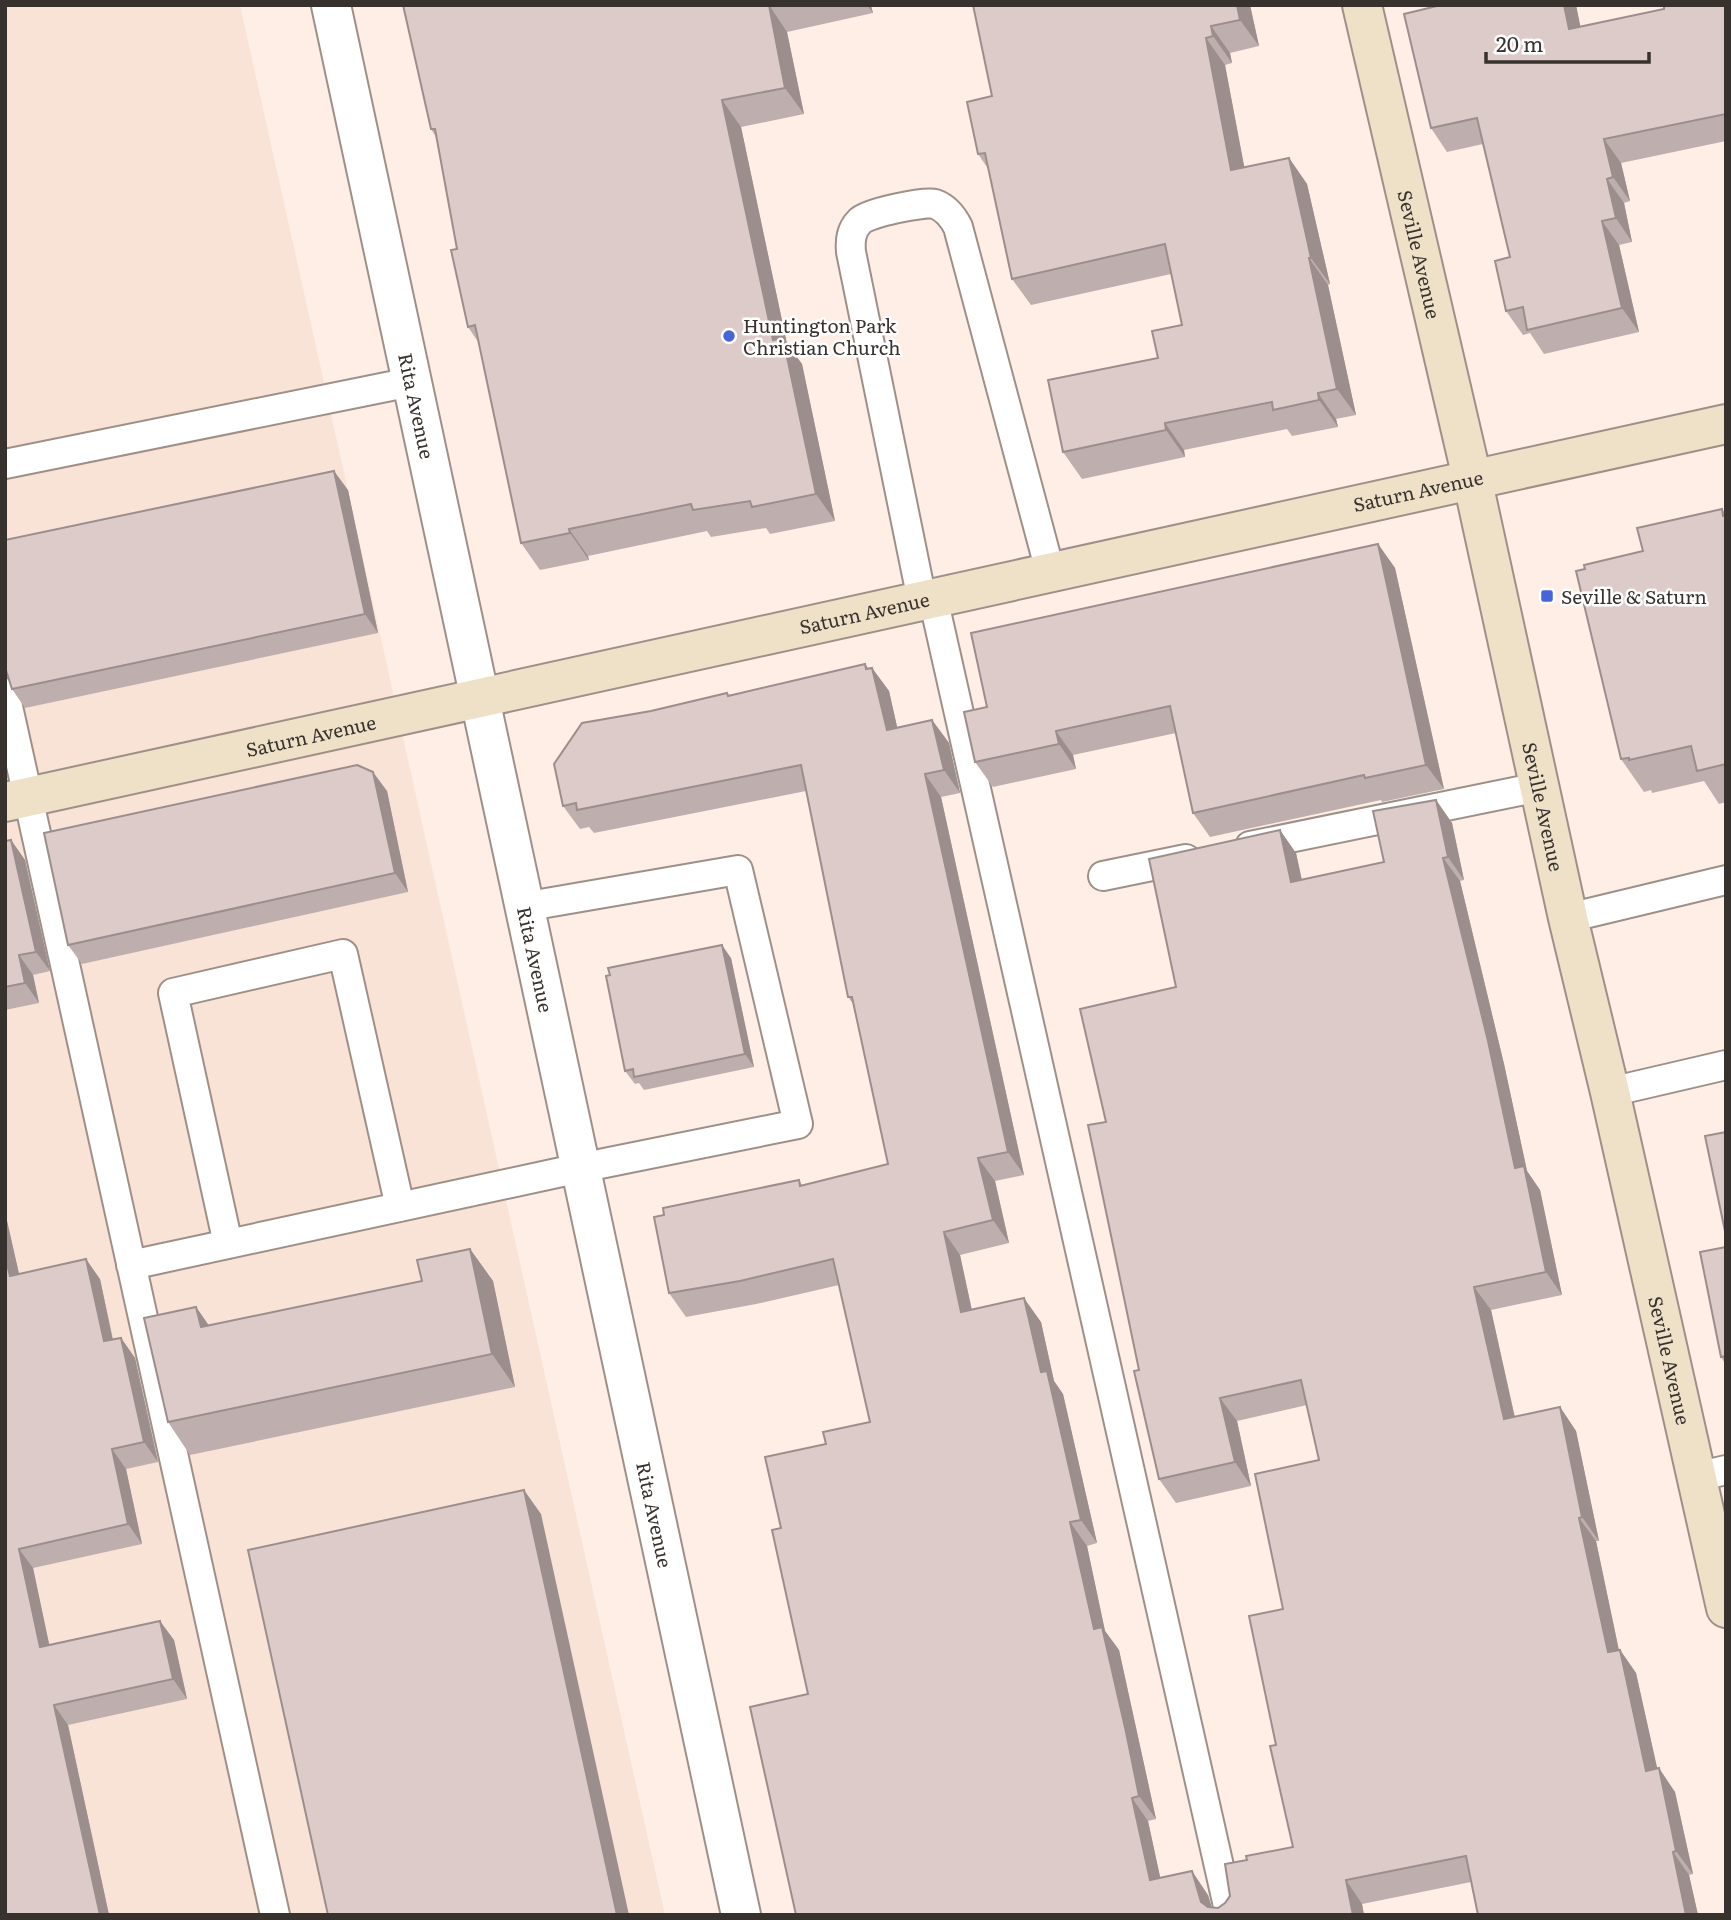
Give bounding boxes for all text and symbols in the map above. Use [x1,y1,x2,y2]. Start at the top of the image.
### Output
scale bar [1486,21,1649,65]
text: 20 m [1496,27,1543,58]
street label: Seville Avenue [1391,187,1449,322]
place label: Huntington Park Christian Church [743,311,901,361]
marker: Huntington Park Christian Church [721,328,737,344]
street label: Rita Avenue [392,350,442,462]
street label: Saturn Avenue [1350,462,1486,518]
place label: Seville & Saturn [1561,582,1707,610]
street label: Saturn Avenue [797,584,932,640]
marker: Seville & Saturn [1539,588,1555,604]
street label: Saturn Avenue [243,707,379,763]
street label: Seville Avenue [1516,739,1571,874]
street label: Rita Avenue [511,904,561,1015]
street label: Seville Avenue [1642,1293,1698,1428]
street label: Rita Avenue [630,1459,680,1570]

